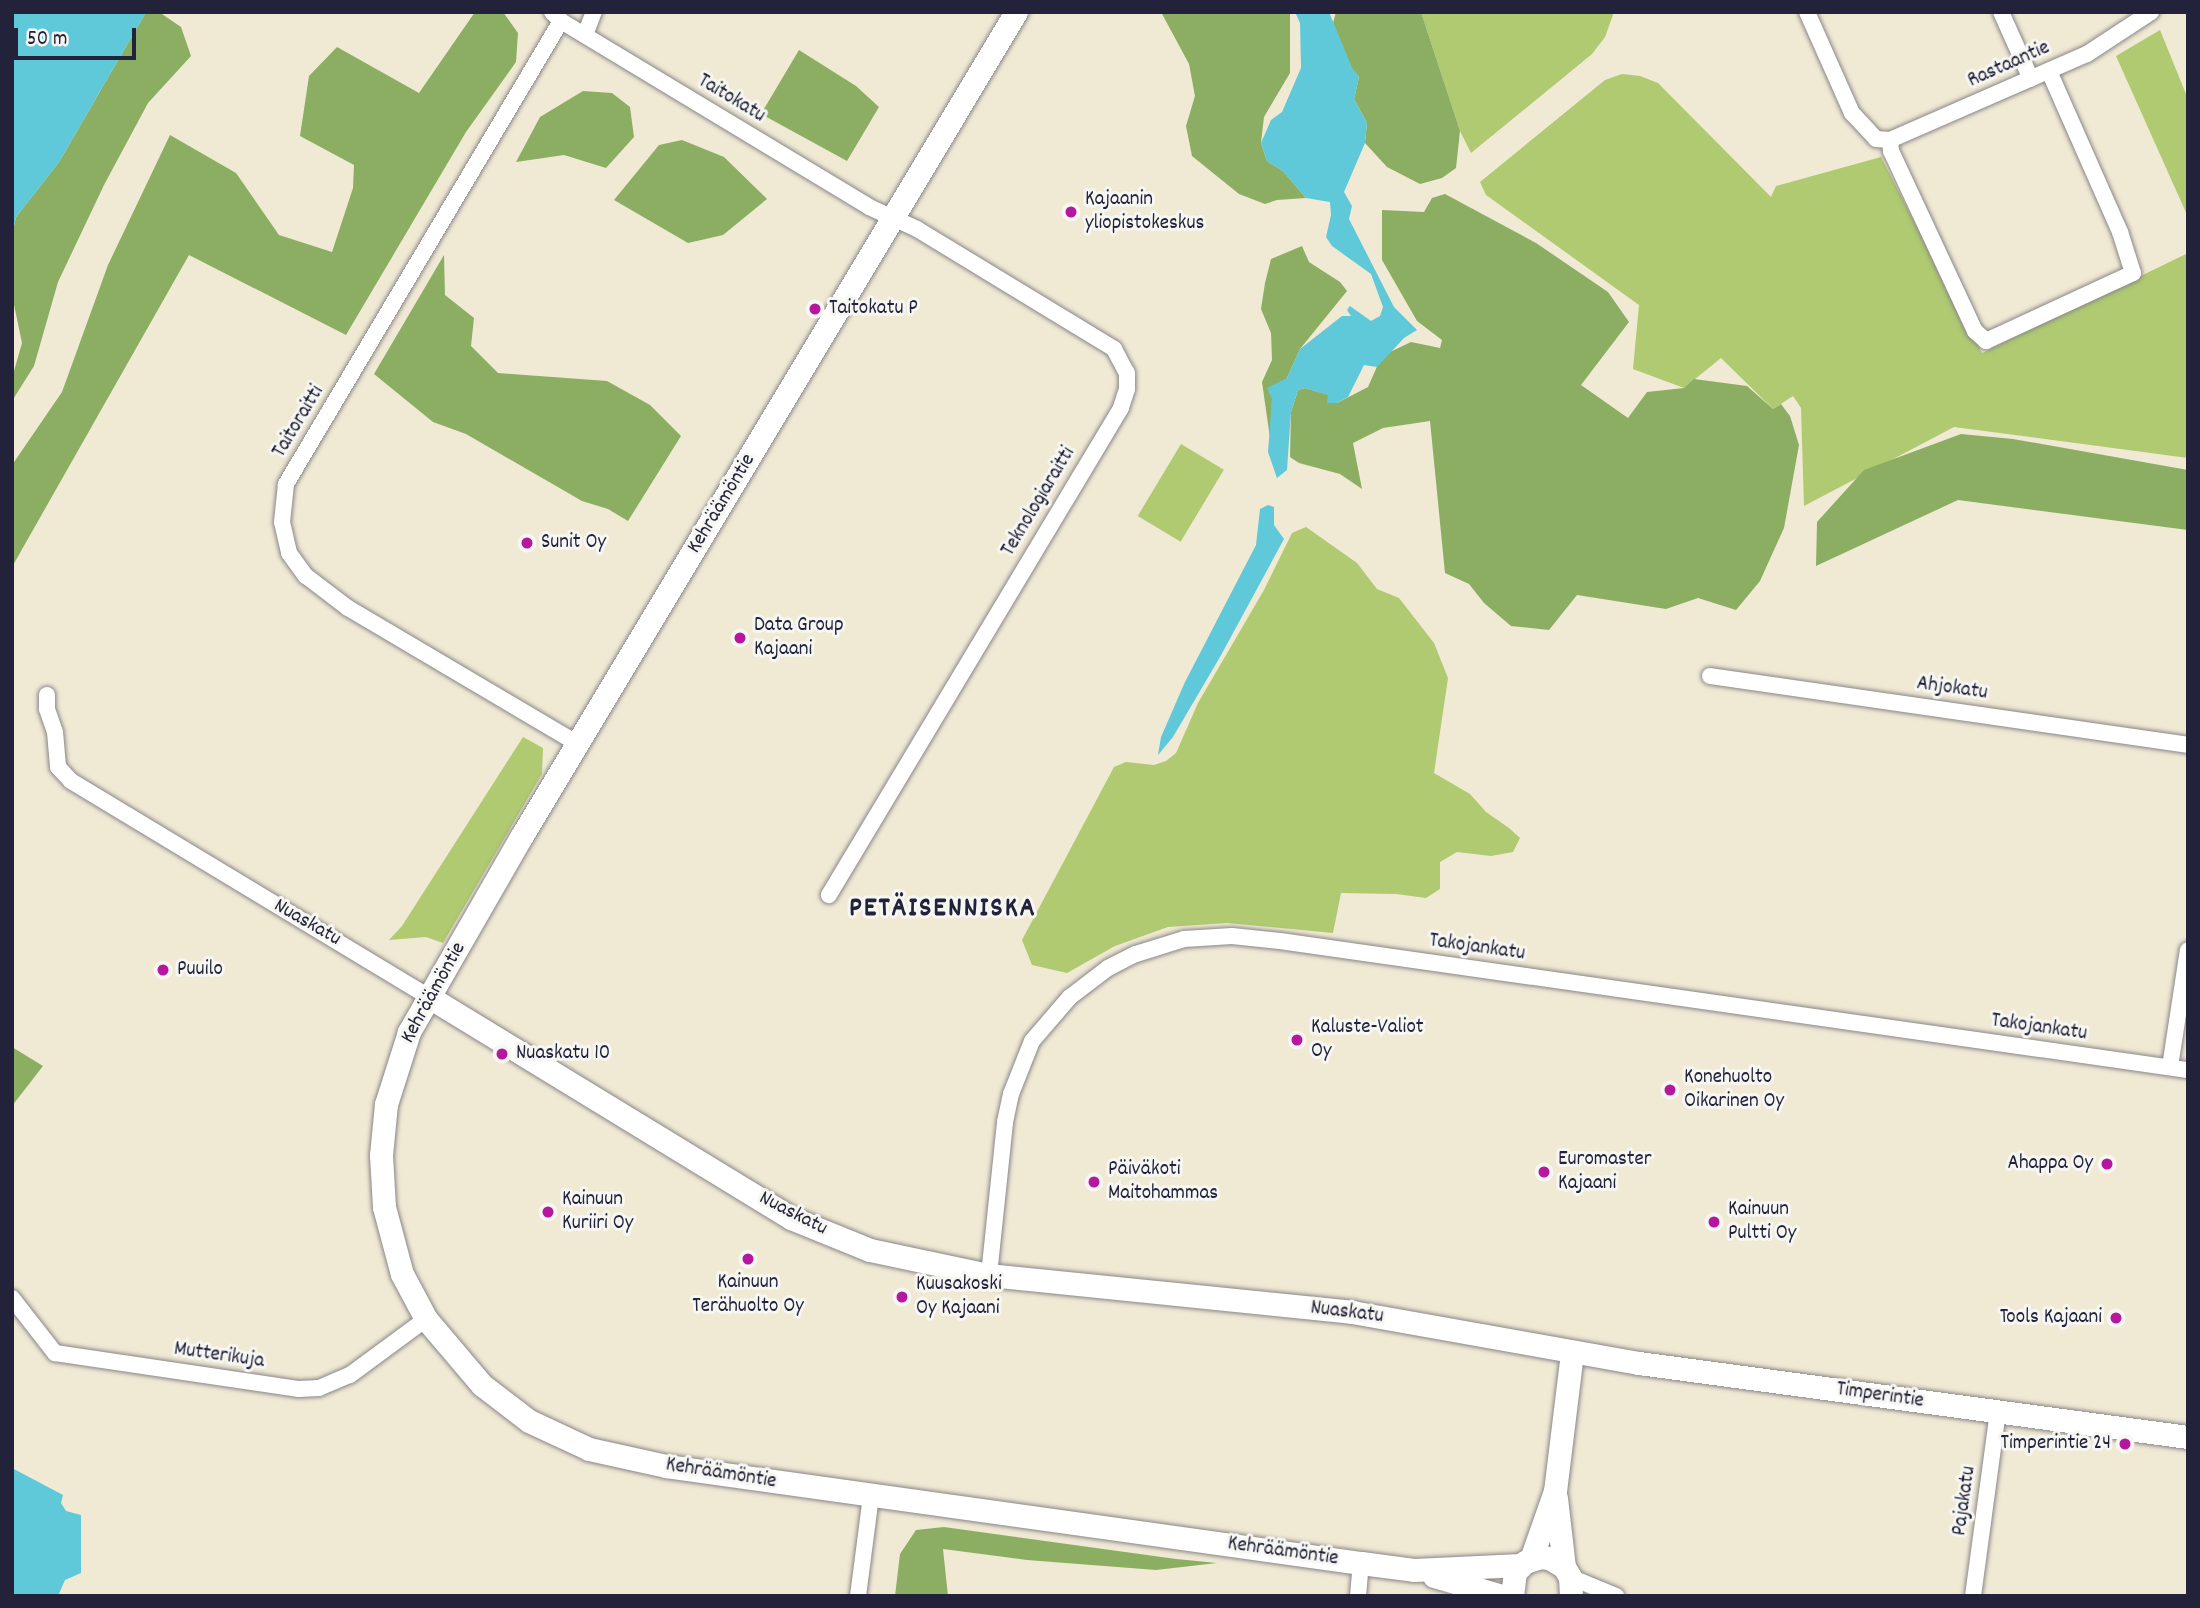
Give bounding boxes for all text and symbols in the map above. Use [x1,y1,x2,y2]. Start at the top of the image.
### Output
scale bar [18,14,140,58]
text: 50 m [27,25,67,55]
street label: Rastaantie [1964,36,2054,94]
street label: Taitokatu [693,69,769,129]
place label: Kajaanin yliopistokeskus [1085,187,1204,237]
marker: Kajaanin yliopistokeskus [1063,204,1079,220]
place label: Taitokatu P [829,296,918,322]
marker: Taitokatu P [807,301,823,317]
street label: Taitoraitti [268,381,330,463]
street label: Teknologiaraitti [996,443,1082,561]
street label: Kehräämöntie [682,450,762,558]
place label: Sunit Oy [541,530,606,556]
marker: Sunit Oy [519,535,535,551]
place label: Data Group Kajaani [754,613,844,663]
marker: Data Group Kajaani [732,630,748,646]
street label: Ahjokatu [1915,672,1989,706]
district label: PETÄISENNISKA [851,893,1035,927]
street label: Nuaskatu [269,894,345,952]
street label: Takojankatu [1427,929,1527,967]
street label: Kehräämöntie [396,938,472,1048]
place label: Puuilo [177,957,223,983]
marker: Puuilo [155,962,171,978]
street label: Takojankatu [1989,1009,2089,1047]
place label: Kaluste-Valiot Oy [1311,1015,1423,1065]
marker: Kaluste-Valiot Oy [1289,1032,1305,1048]
place label: Nuaskatu 10 [516,1041,610,1067]
marker: Nuaskatu 10 [494,1046,510,1062]
place label: Konehuolto Oikarinen Oy [1684,1065,1784,1115]
marker: Konehuolto Oikarinen Oy [1662,1082,1678,1098]
place label: Euromaster Kajaani [1558,1147,1652,1197]
place label: Ahappa Oy [2007,1151,2093,1177]
marker: Ahappa Oy [2099,1156,2115,1172]
place label: Päiväkoti Maitohammas [1108,1157,1218,1207]
marker: Euromaster Kajaani [1536,1164,1552,1180]
marker: Päiväkoti Maitohammas [1086,1174,1102,1190]
street label: Nuaskatu [755,1186,831,1242]
place label: Kainuun Kuriiri Oy [562,1187,633,1237]
place label: Kainuun Pultti Oy [1728,1197,1796,1247]
marker: Kainuun Kuriiri Oy [540,1204,556,1220]
marker: Kainuun Pultti Oy [1706,1214,1722,1230]
marker: Kainuun Terähuolto Oy [740,1251,756,1267]
place label: Kainuun Terähuolto Oy [692,1270,804,1320]
place label: Kuusakoski Oy Kajaani [916,1272,1002,1322]
marker: Kuusakoski Oy Kajaani [894,1289,910,1305]
street label: Nuaskatu [1309,1296,1385,1330]
place label: Tools Kajaani [2000,1305,2102,1331]
marker: Tools Kajaani [2108,1310,2124,1326]
street label: Mutterikuja [172,1337,266,1375]
street label: Timperintie [1835,1377,1925,1415]
place label: Timperintie 24 [2001,1431,2111,1457]
marker: Timperintie 24 [2117,1436,2133,1452]
street label: Kehräämöntie [664,1453,778,1495]
street label: Pajakatu [1948,1465,1982,1537]
street label: Kehräämöntie [1226,1532,1340,1572]

